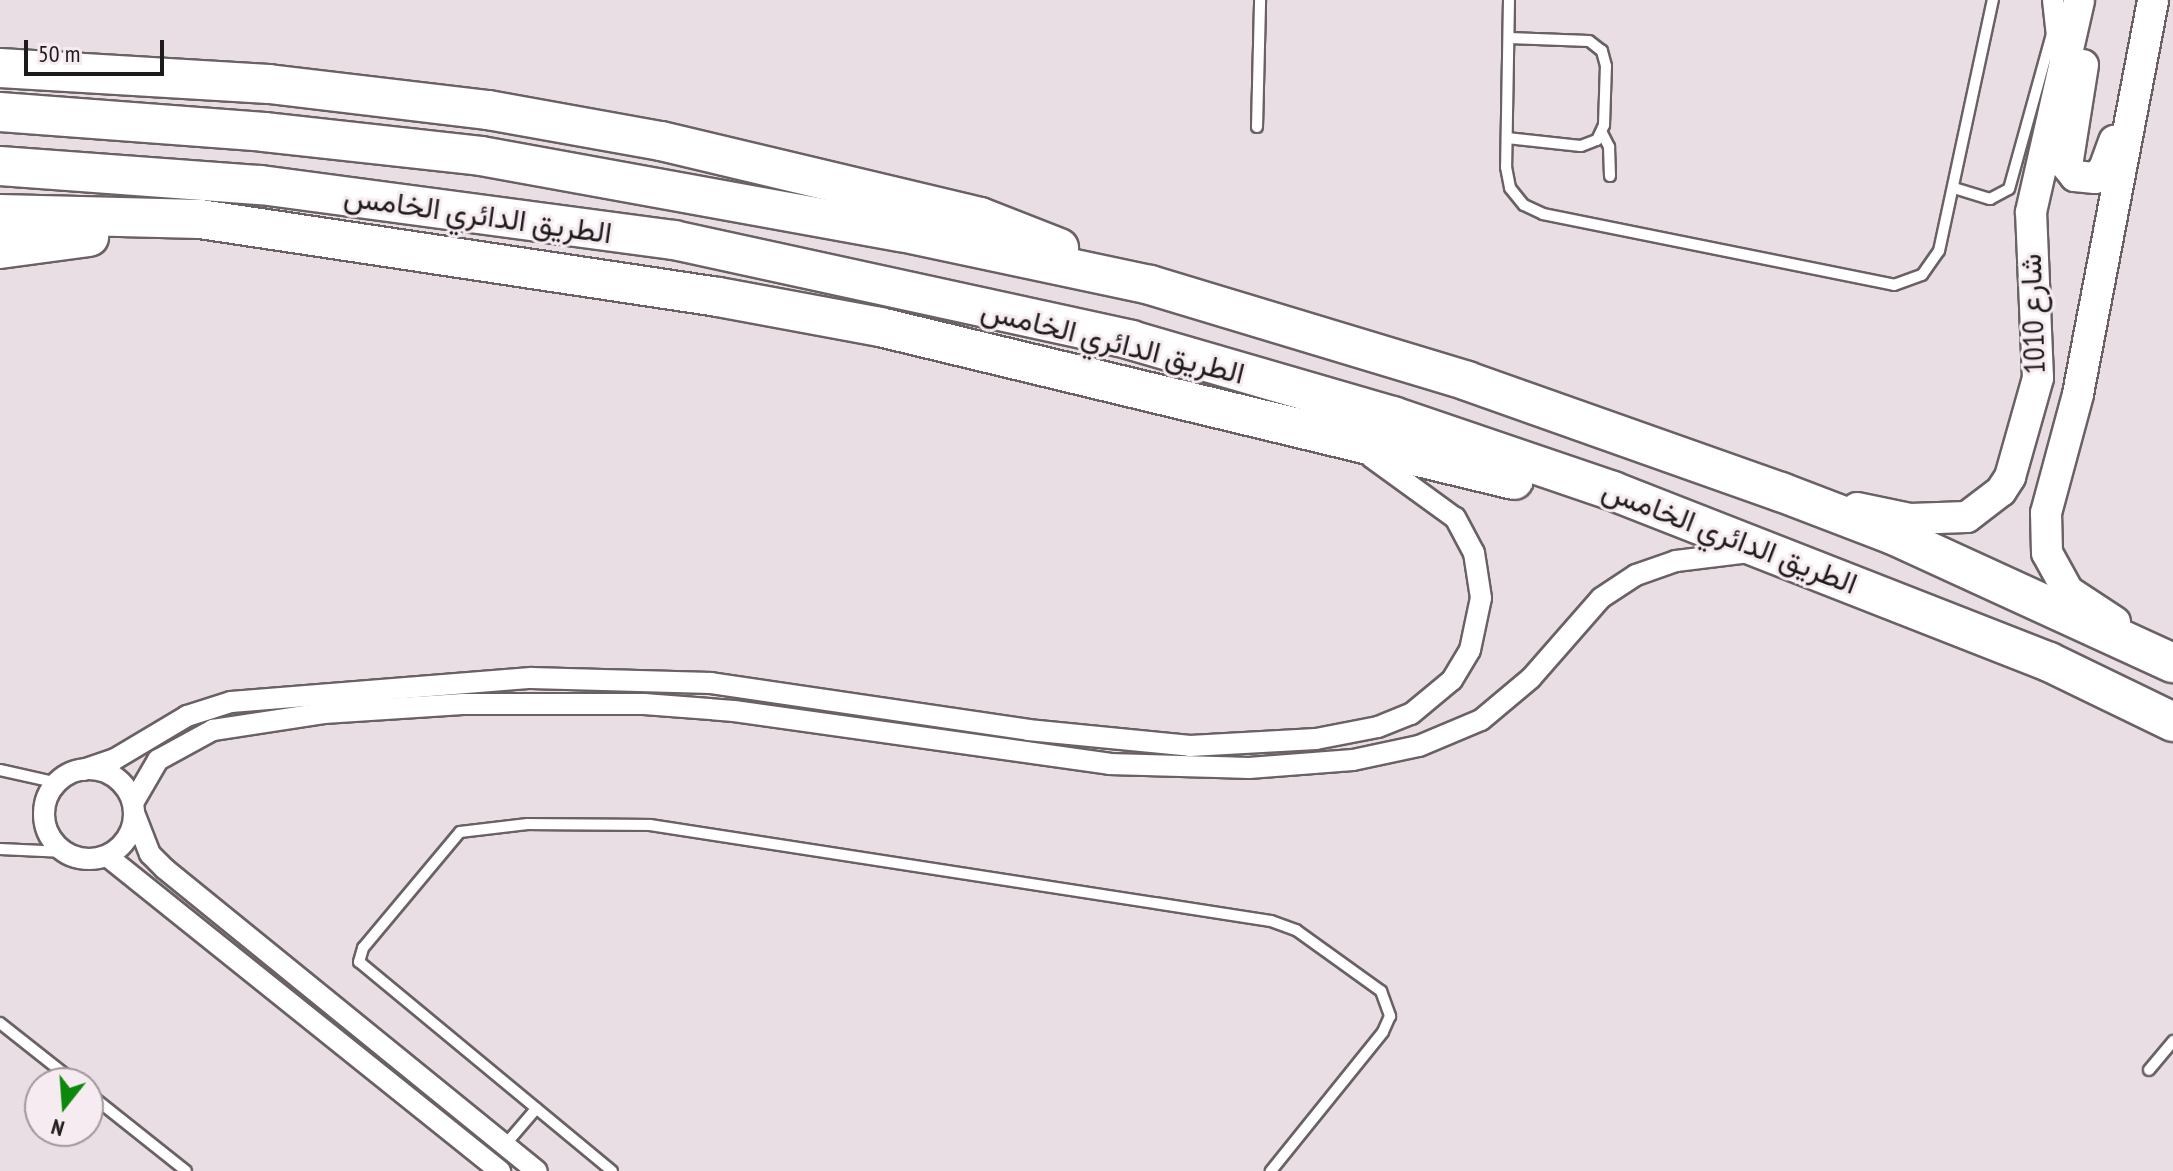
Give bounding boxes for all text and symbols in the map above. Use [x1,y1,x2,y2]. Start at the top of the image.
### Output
scale bar [28,24,168,74]
text: 50 m [38,38,80,69]
street label: الطريق الدائري الخامس [342,177,614,251]
street label: شارع 1010 [2012,253,2052,375]
street label: الطريق الدائري الخامس [978,291,1248,391]
street label: الطريق الدائري الخامس [1597,471,1863,601]
north arrow [24,1067,104,1147]
text: N [48,1113,67,1143]

